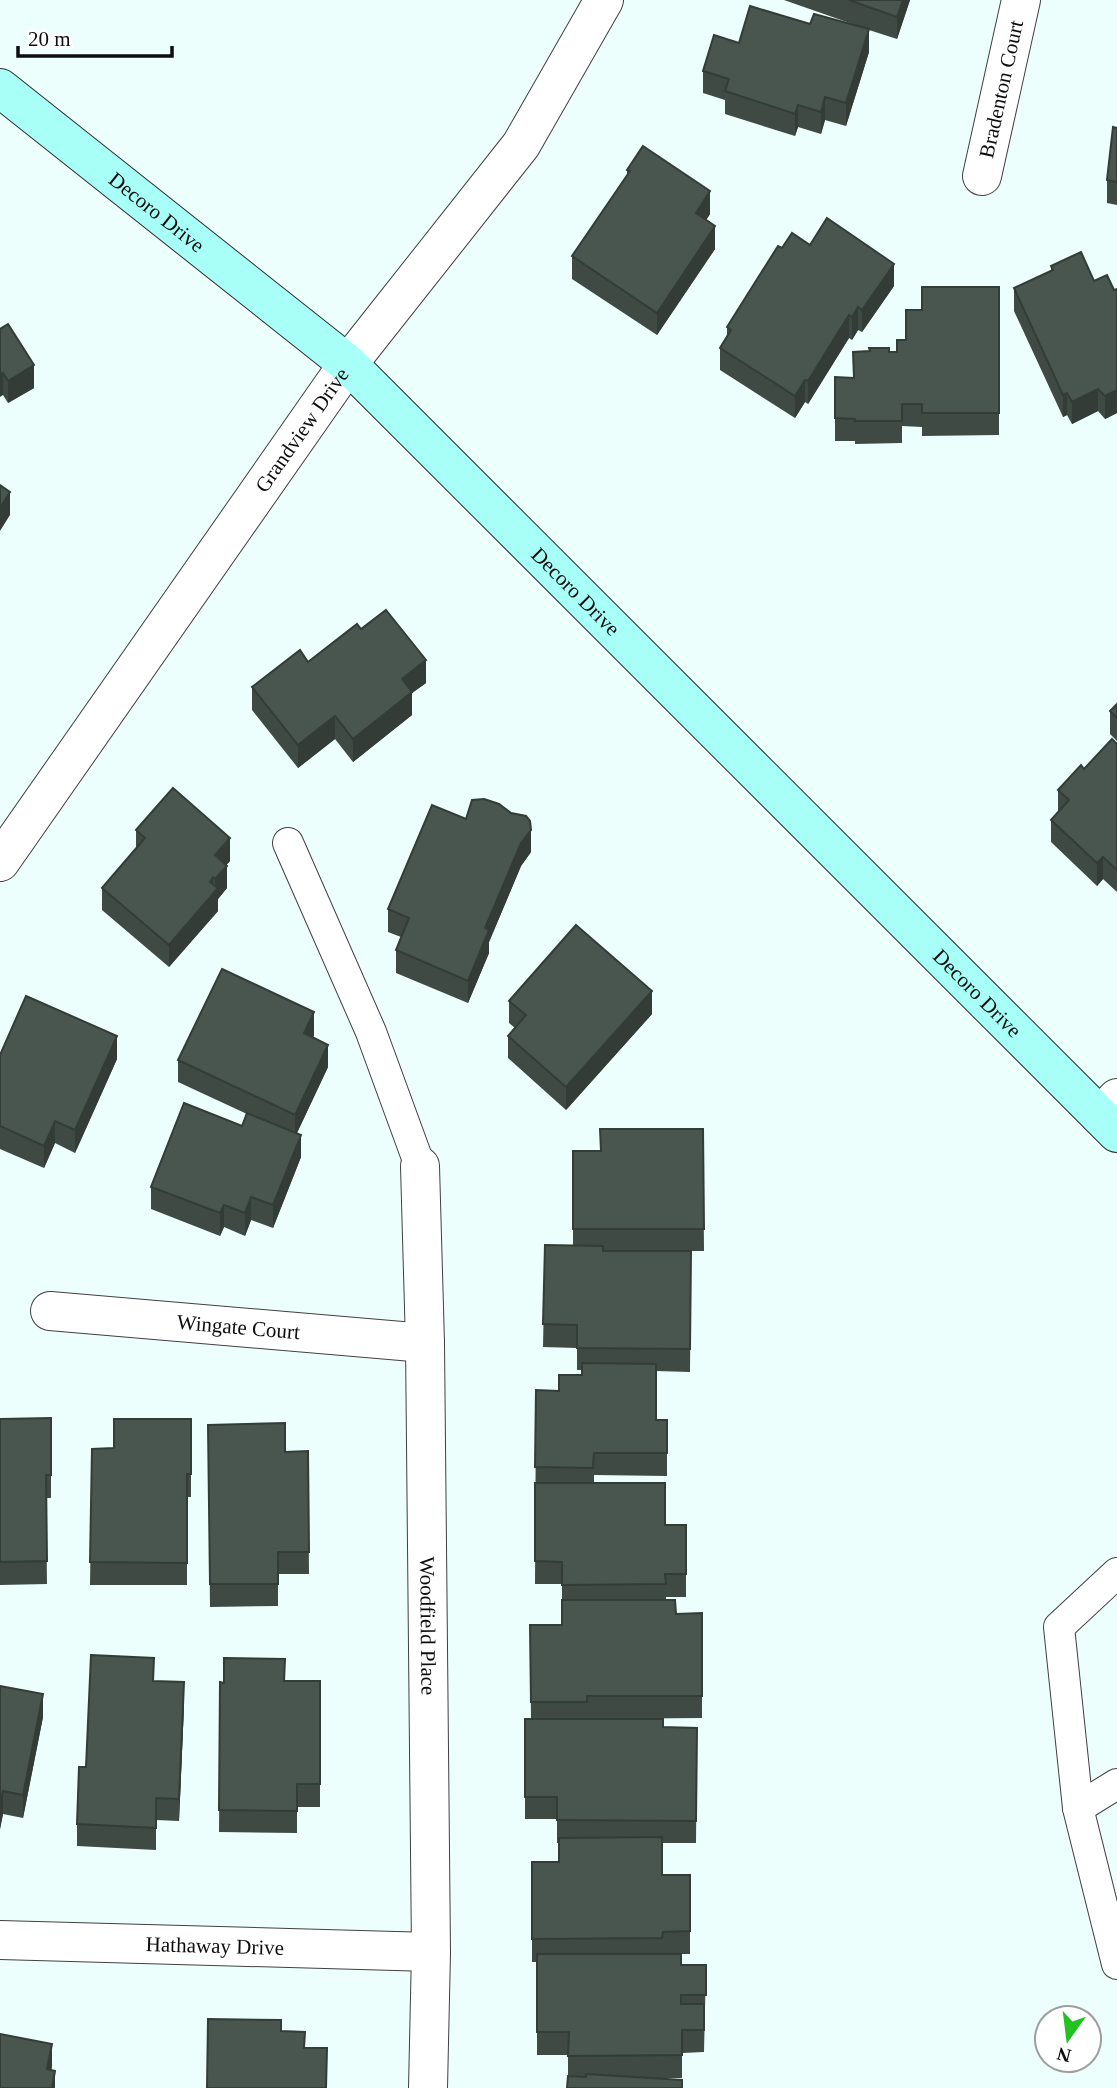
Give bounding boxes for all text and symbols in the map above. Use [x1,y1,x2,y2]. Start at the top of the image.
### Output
scale bar [18,14,172,58]
street label: Bradenton Court [974,18,1028,160]
text: 20 m [28,27,71,51]
street label: Decoro Drive [104,167,209,257]
street label: Grandview Drive [250,363,354,497]
street label: Decoro Drive [526,542,625,641]
street label: Decoro Drive [928,944,1026,1042]
street label: Wingate Court [176,1310,301,1344]
street label: Woodfield Place [415,1556,440,1695]
street label: Hathaway Drive [145,1932,284,1960]
north arrow [1033,2004,1103,2074]
text: N [1055,2043,1073,2067]

